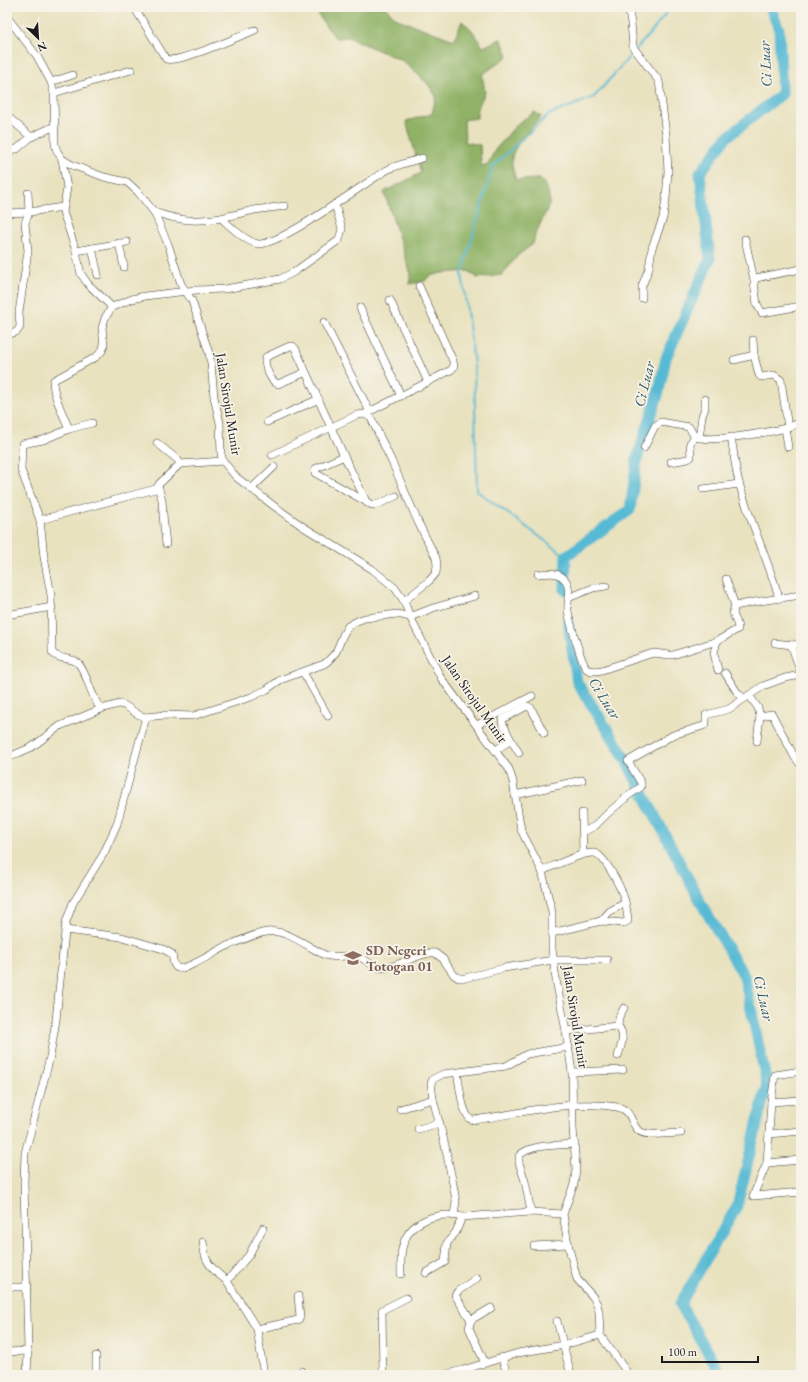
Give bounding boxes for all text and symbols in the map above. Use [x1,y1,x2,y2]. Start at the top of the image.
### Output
north arrow [18,18,58,58]
text: N [35,39,49,55]
water label: Ci Luar [754,39,776,87]
street label: Jalan Sirojul Munir [212,351,246,457]
water label: Ci Luar [629,358,659,409]
street label: Jalan Sirojul Munir [437,651,512,747]
water label: Ci Luar [585,673,626,724]
place label: SD Negeri Totogan 01 [366,941,433,975]
school or university icon: SD Negeri Totogan 01 [343,948,363,968]
street label: Jalan Sirojul Munir [559,964,593,1070]
water label: Ci Luar [750,973,779,1024]
scale bar [662,1338,758,1364]
text: 100 m [668,1344,698,1360]

